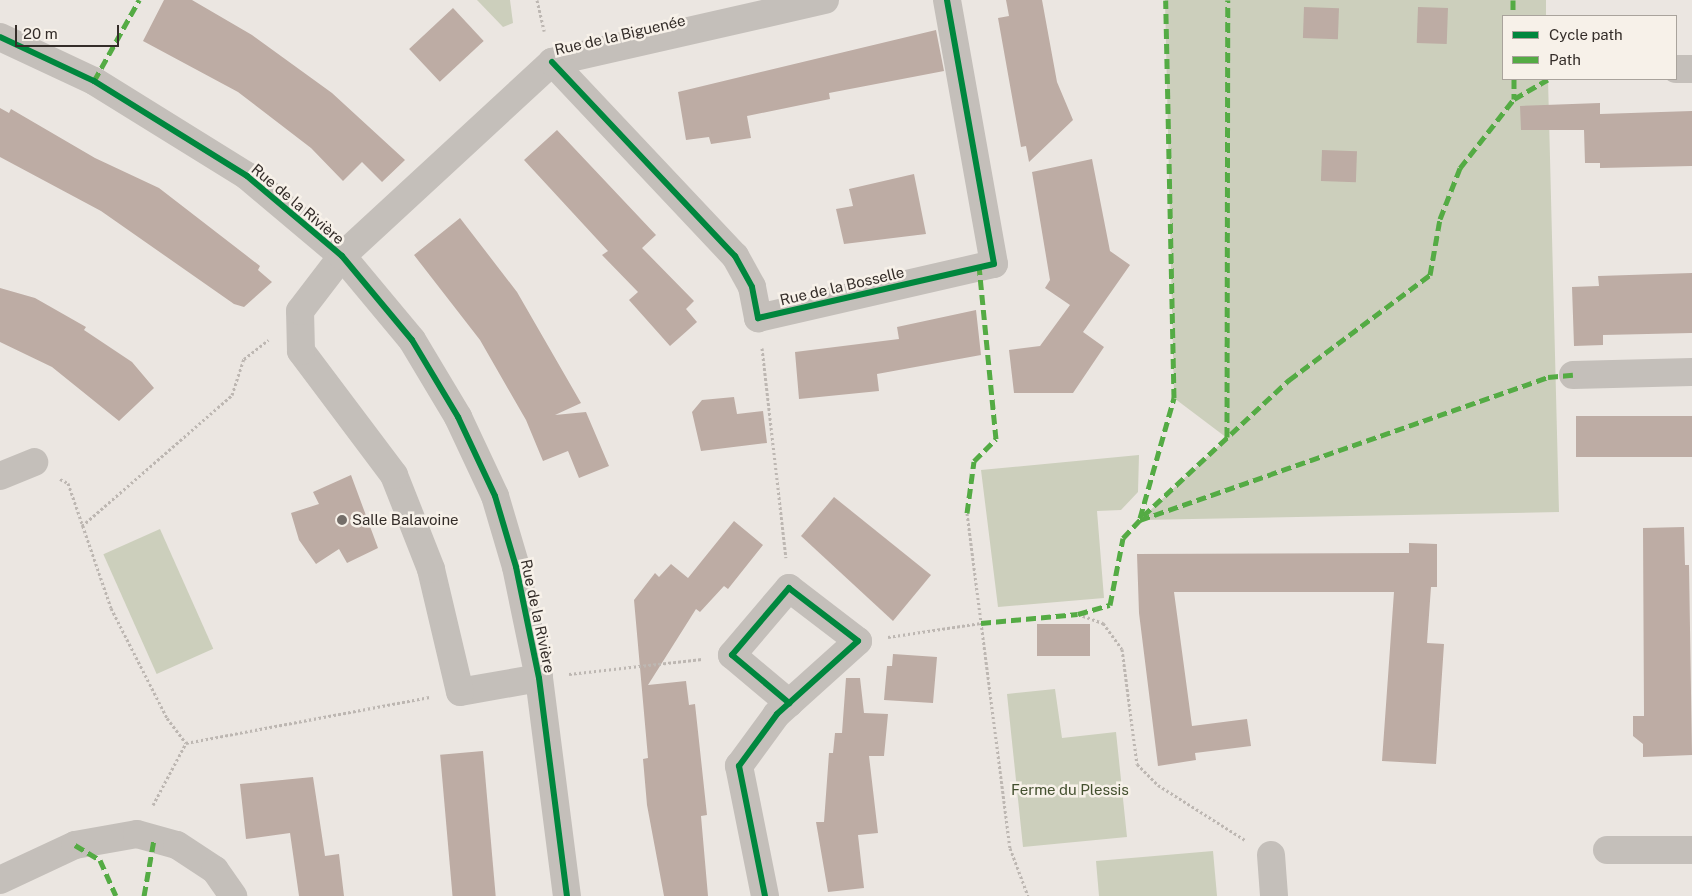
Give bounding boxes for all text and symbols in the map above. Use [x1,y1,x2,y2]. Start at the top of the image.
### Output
street label: Rue de la Biguenée [553,11,687,59]
scale bar [18,15,121,47]
legend [1502,15,1677,80]
text: 20 m [23,25,58,42]
text: Cycle path [1549,26,1623,43]
text: Path [1549,51,1581,68]
street label: Rue de la Rivière [248,160,348,248]
street label: Rue de la Bosselle [778,263,906,309]
place label: Salle Balavoine [352,511,459,529]
marker: Salle Balavoine [336,514,348,526]
street label: Rue de la Rivière [517,557,559,675]
park label: Ferme du Plessis [1011,781,1129,799]

